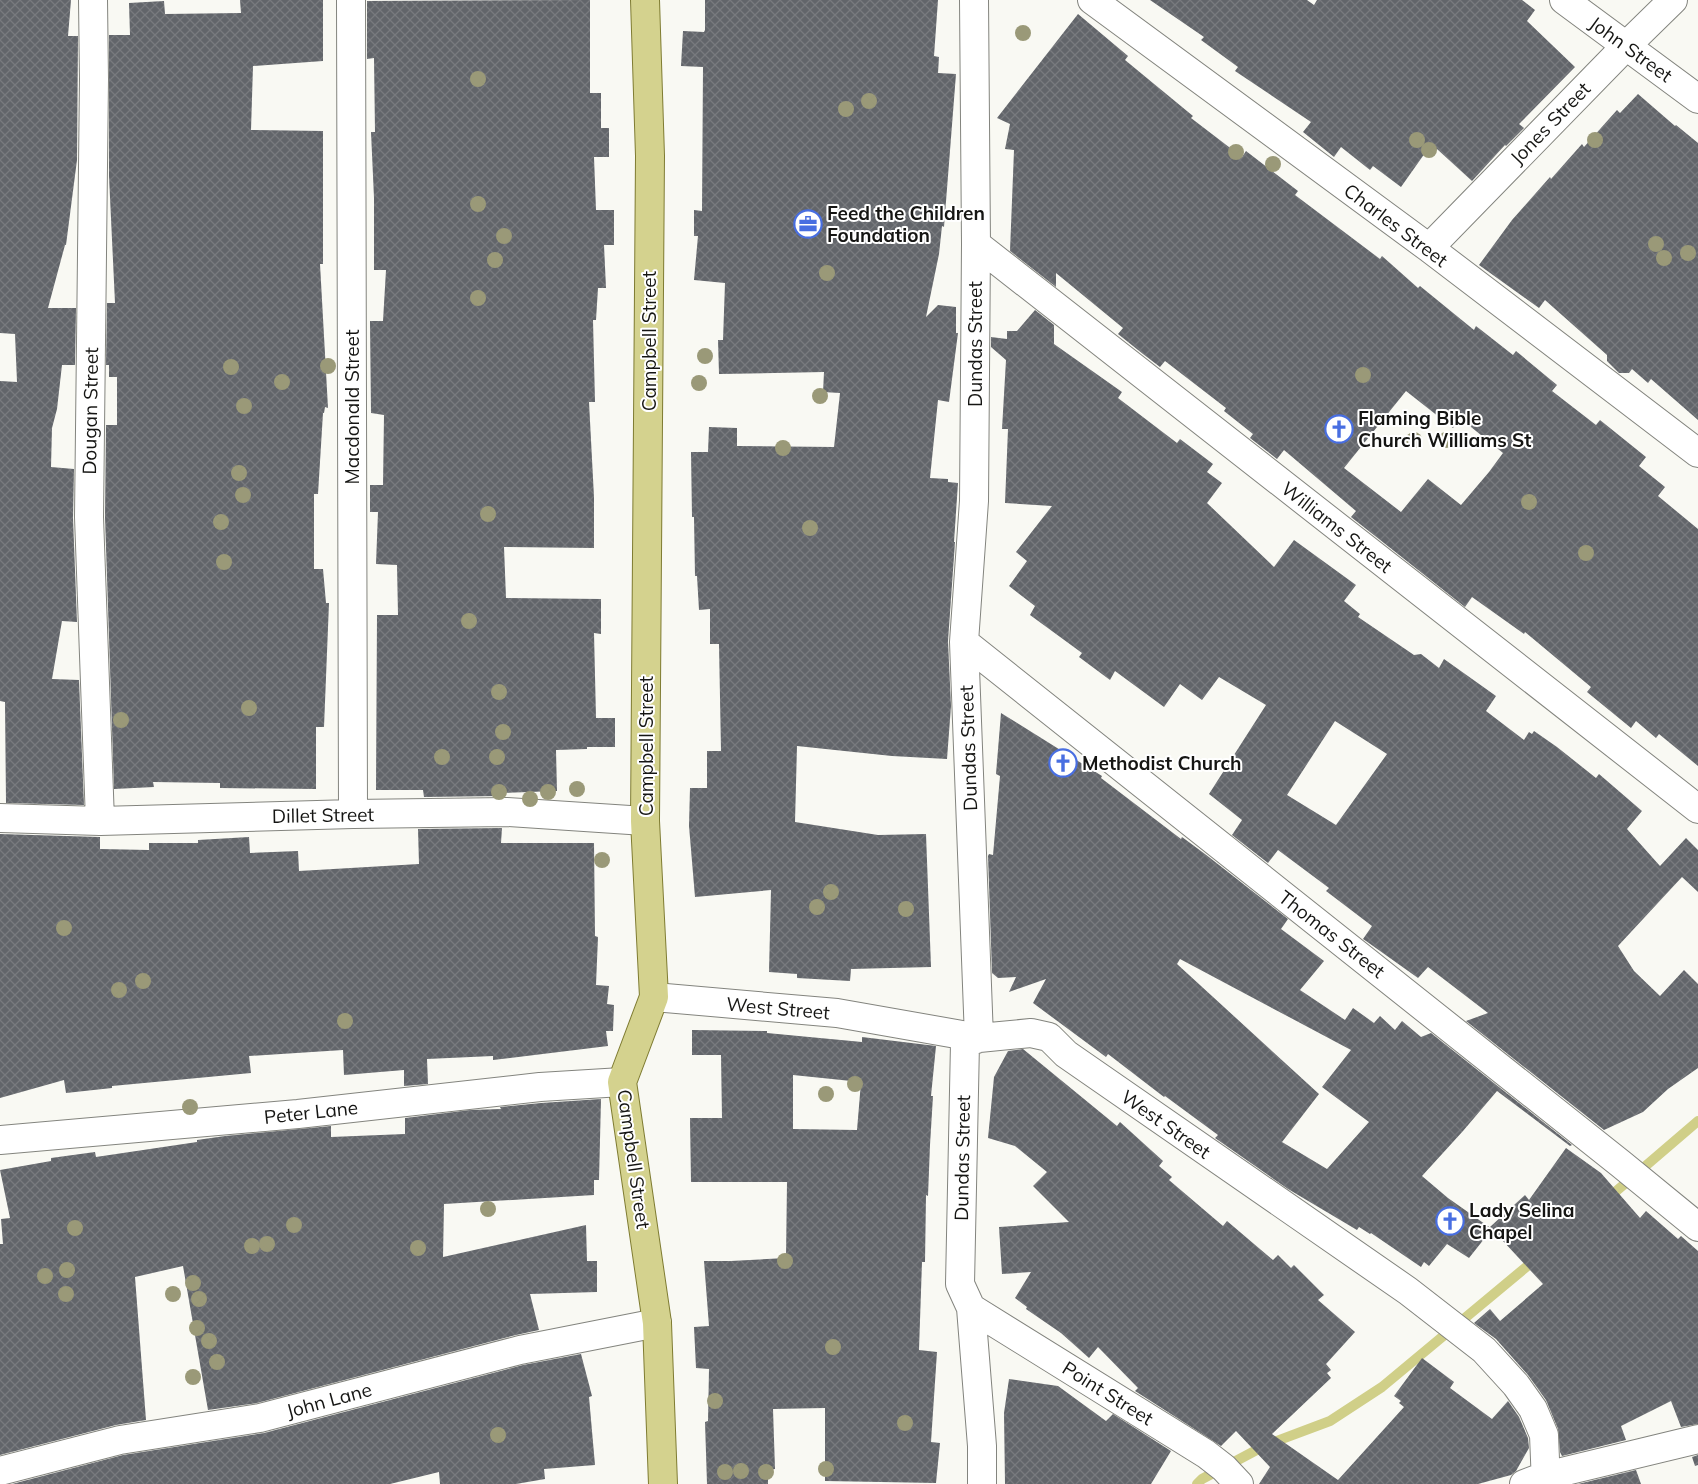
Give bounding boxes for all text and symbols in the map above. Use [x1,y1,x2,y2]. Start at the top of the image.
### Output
street label: John Street [1585,11,1678,87]
street label: Jones Street [1505,76,1596,169]
street label: Charles Street [1339,178,1453,272]
place label: Feed the Children Foundation [827,201,985,247]
office icon: Feed the Children Foundation [793,209,823,239]
street label: Campbell Street [637,270,661,411]
street label: Dundas Street [963,281,987,407]
street label: Macdonald Street [340,329,364,485]
street label: Dougan Street [77,347,103,475]
place label: Flaming Bible Church Williams St [1358,406,1531,452]
church icon: Flaming Bible Church Williams St [1324,414,1354,444]
street label: Williams Street [1277,476,1398,578]
street label: Campbell Street [634,675,658,816]
street label: Dundas Street [954,684,982,811]
church icon: Methodist Church [1048,748,1078,778]
place label: Methodist Church [1082,751,1242,775]
street label: Dillet Street [272,802,375,828]
street label: Thomas Street [1274,885,1390,983]
street label: West Street [725,992,831,1025]
street label: West Street [1117,1084,1216,1164]
street label: Campbell Street [612,1088,656,1231]
street label: Dundas Street [949,1094,975,1221]
street label: Peter Lane [263,1095,359,1129]
place label: Lady Selina Chapel [1469,1198,1575,1244]
church icon: Lady Selina Chapel [1435,1206,1465,1236]
street label: Point Street [1058,1356,1158,1431]
street label: John Lane [284,1377,374,1423]

